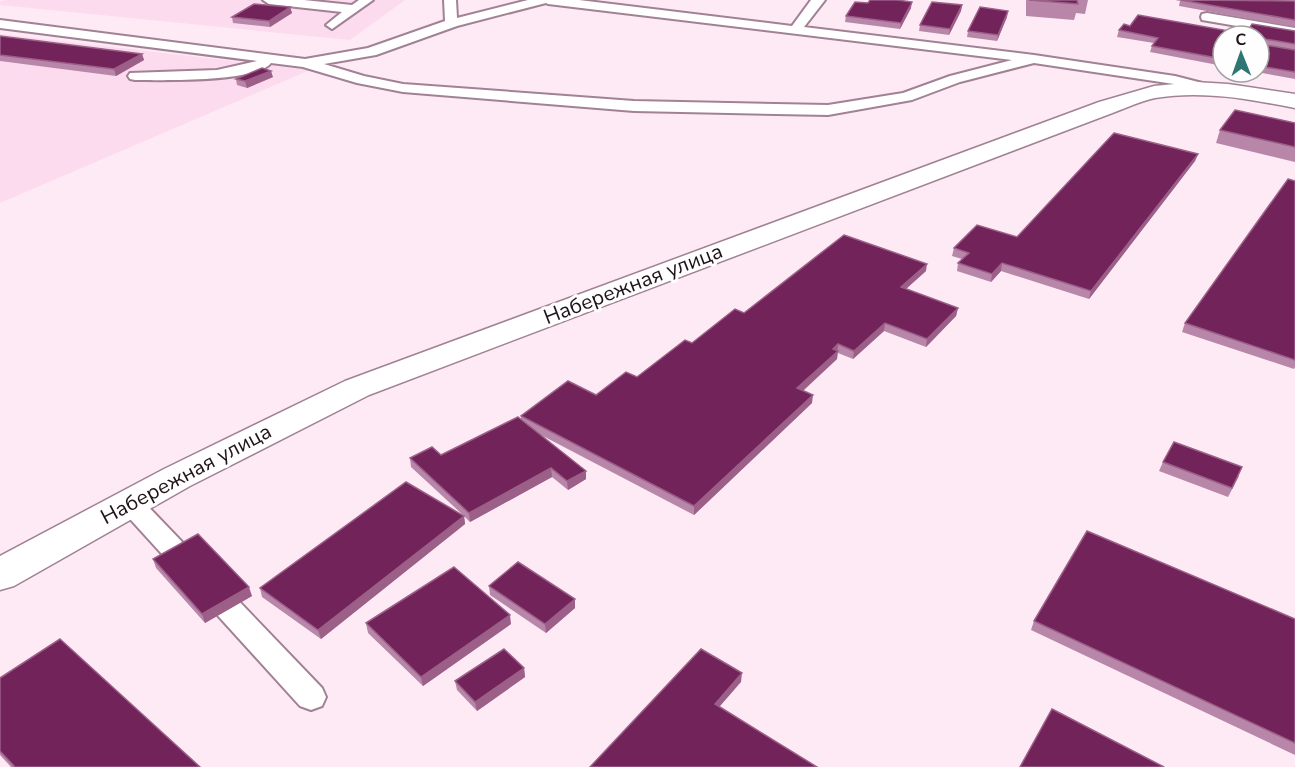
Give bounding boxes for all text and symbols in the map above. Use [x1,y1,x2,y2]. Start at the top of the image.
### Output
north arrow [1211,24,1271,84]
text: С [1235,29,1247,51]
street label: Набережная улица [539,237,727,331]
street label: Набережная улица [96,417,276,531]

